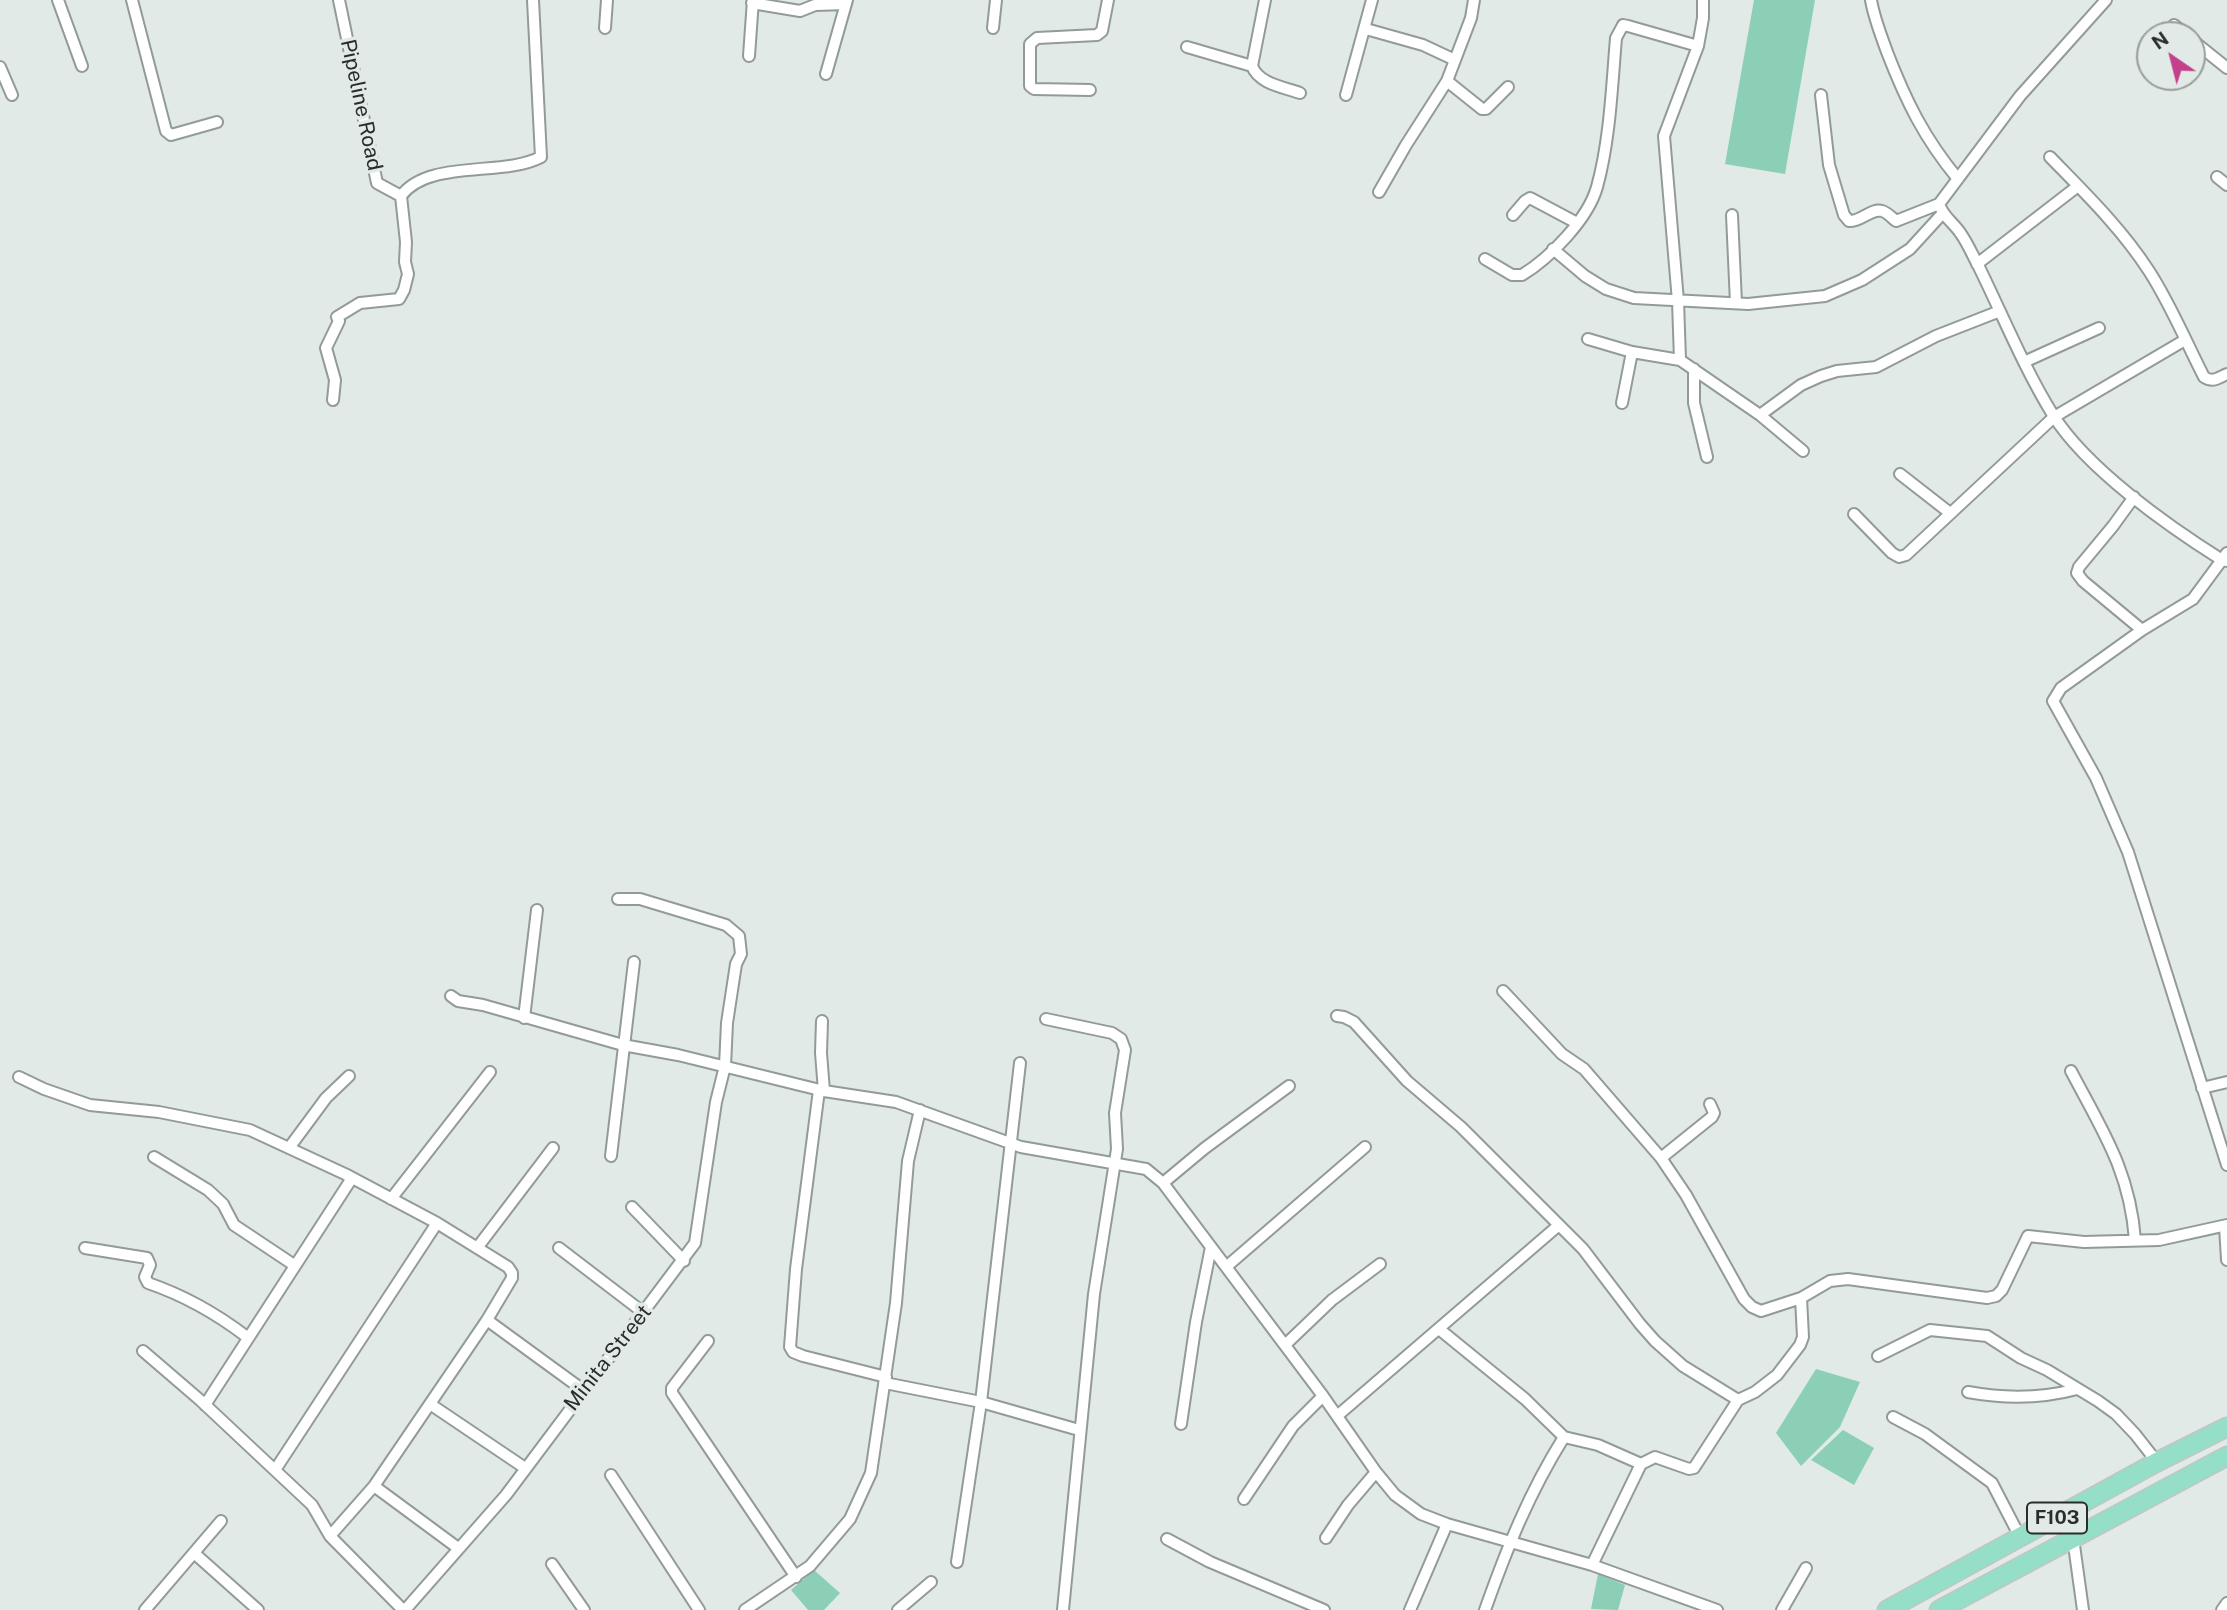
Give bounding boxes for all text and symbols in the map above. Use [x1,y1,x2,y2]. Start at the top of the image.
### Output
north arrow [2136,21,2206,91]
text: N [2148,27,2172,54]
street label: Pipeline Road [335,37,387,173]
street label: Minita Street [559,1300,657,1416]
road number: F103 [2027,1502,2087,1534]

